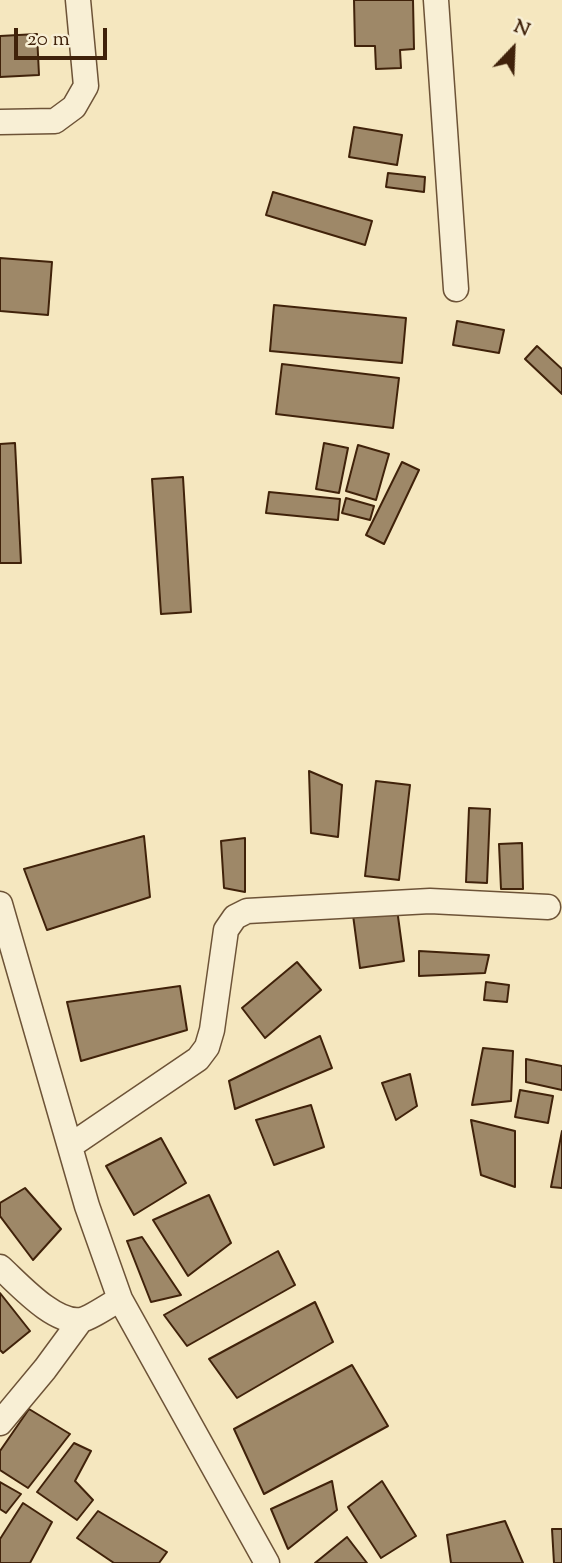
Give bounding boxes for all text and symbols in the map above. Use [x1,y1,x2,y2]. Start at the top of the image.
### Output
scale bar [18,14,110,58]
north arrow [478,14,548,84]
text: N [509,14,534,45]
text: 20 m [27,25,70,55]

